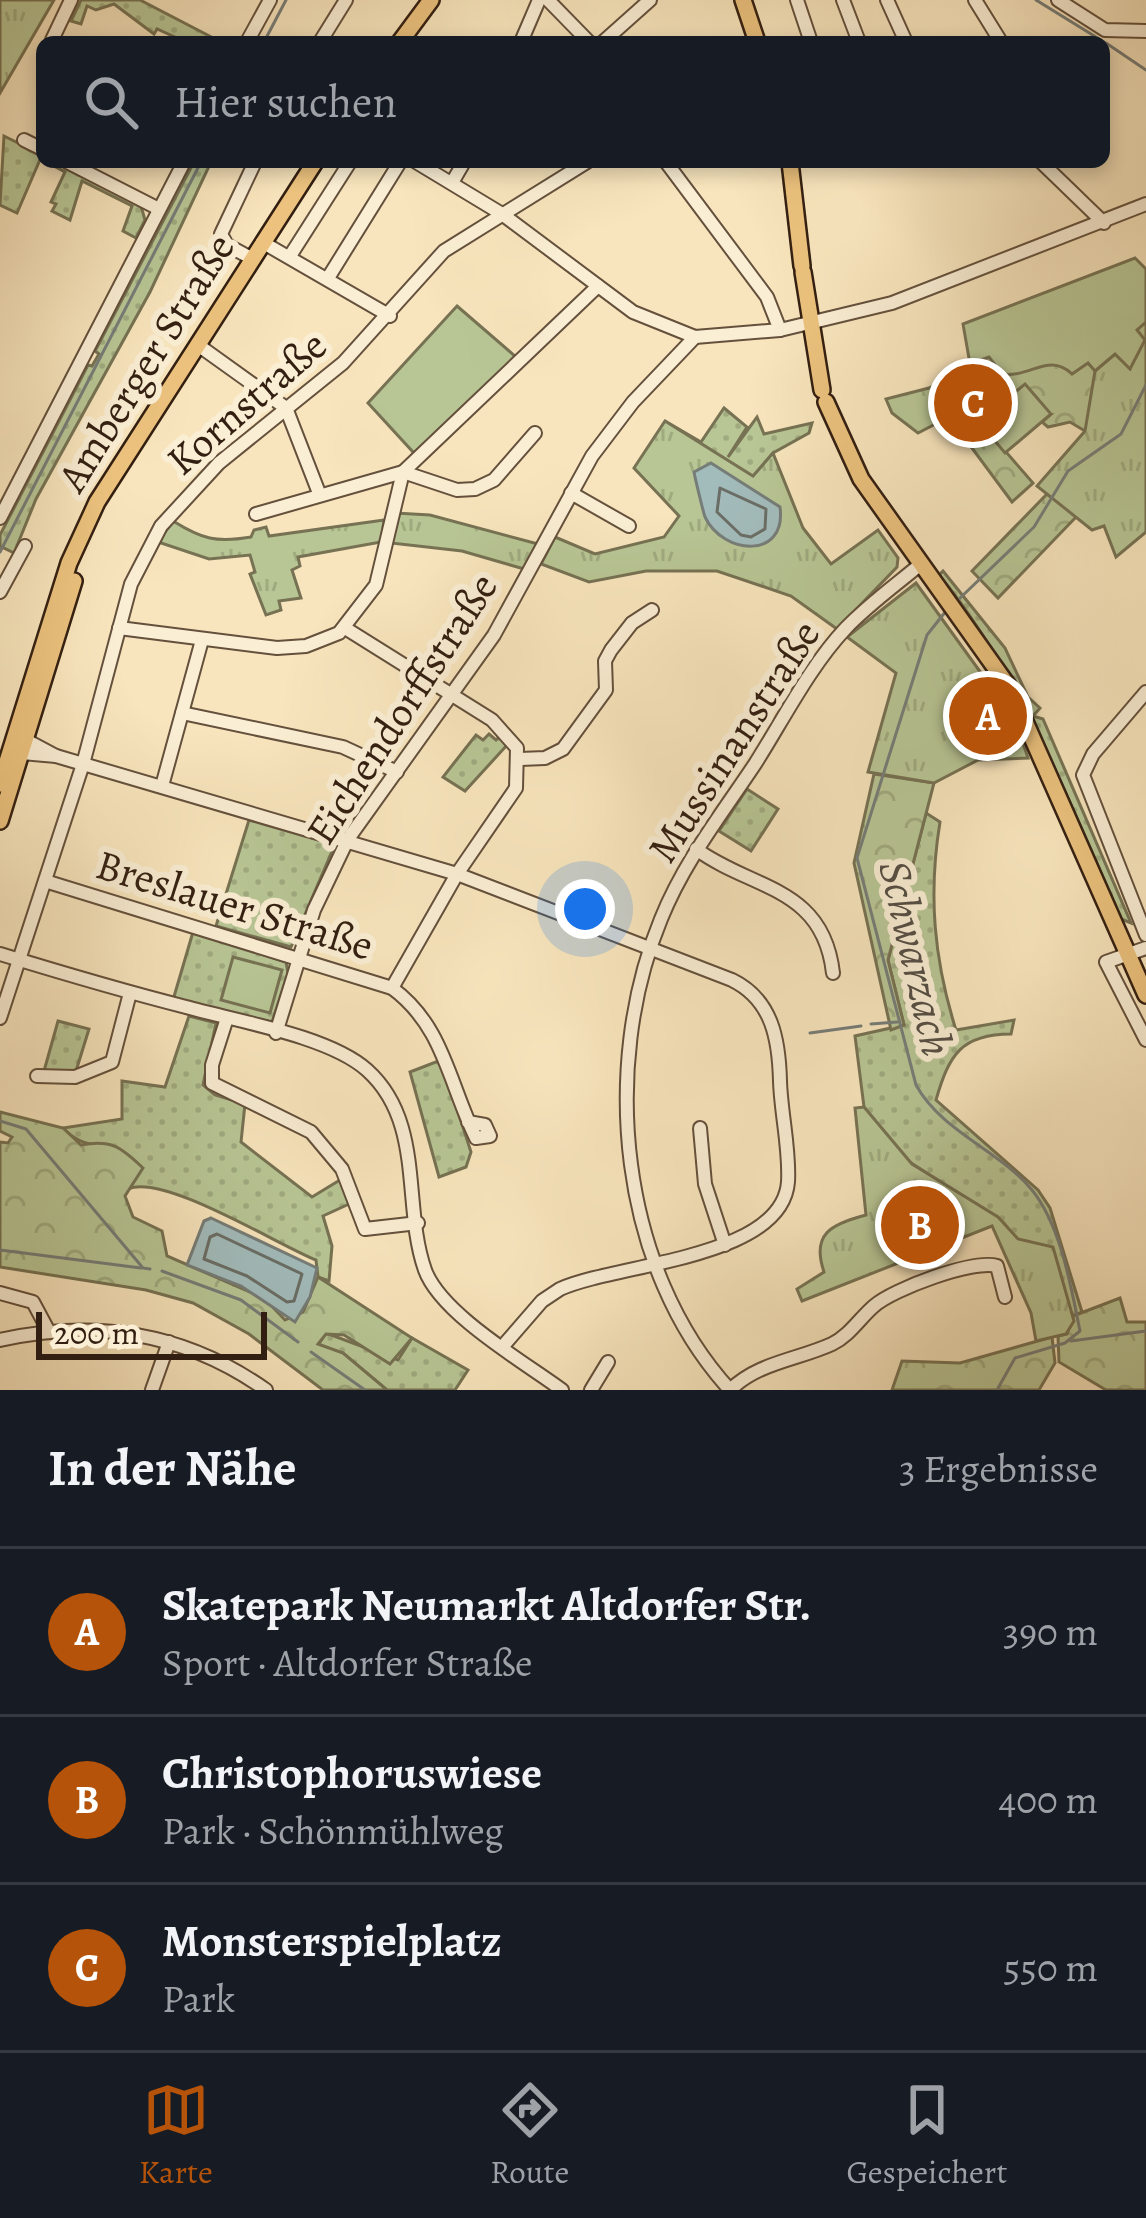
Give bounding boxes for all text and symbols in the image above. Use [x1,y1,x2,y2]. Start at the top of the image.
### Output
search box [36,36,1110,168]
icon: search [78,69,144,135]
text: Hier suchen [174,71,397,133]
street label: Amberger Straße [43,222,248,503]
street label: Kornstraße [154,317,339,488]
pin: C [934,358,1012,448]
street label: Eichendorffstraße [292,561,511,855]
street label: Mussinanstraße [634,609,833,873]
pin: A [949,671,1027,761]
street label: Breslauer Straße [89,835,380,974]
water label: Schwarzach [863,854,969,1062]
your location [555,879,615,939]
pin: B [881,1180,959,1270]
scale bar [36,1306,267,1359]
text: 200 m [54,1310,139,1355]
text: In der Nähe [48,1433,297,1503]
text: 3 Ergebnisse [899,1442,1098,1495]
text: Skatepark Neumarkt Altdorfer Str. [162,1574,812,1636]
text: A [75,1605,99,1658]
text: 390 m [1003,1605,1098,1658]
text: Sport · Altdorfer Straße [162,1636,532,1689]
text: Christophoruswiese [162,1742,542,1804]
text: B [75,1773,99,1826]
text: 400 m [999,1773,1098,1826]
text: Park · Schönmühlweg [162,1804,504,1857]
text: Monsterspielplatz [162,1910,502,1972]
text: C [75,1941,99,1994]
text: 550 m [1004,1941,1098,1994]
text: Park [162,1972,235,2025]
tab: Karte [139,2077,213,2194]
tab: Route [490,2077,569,2194]
tab: Gespeichert [846,2077,1007,2194]

